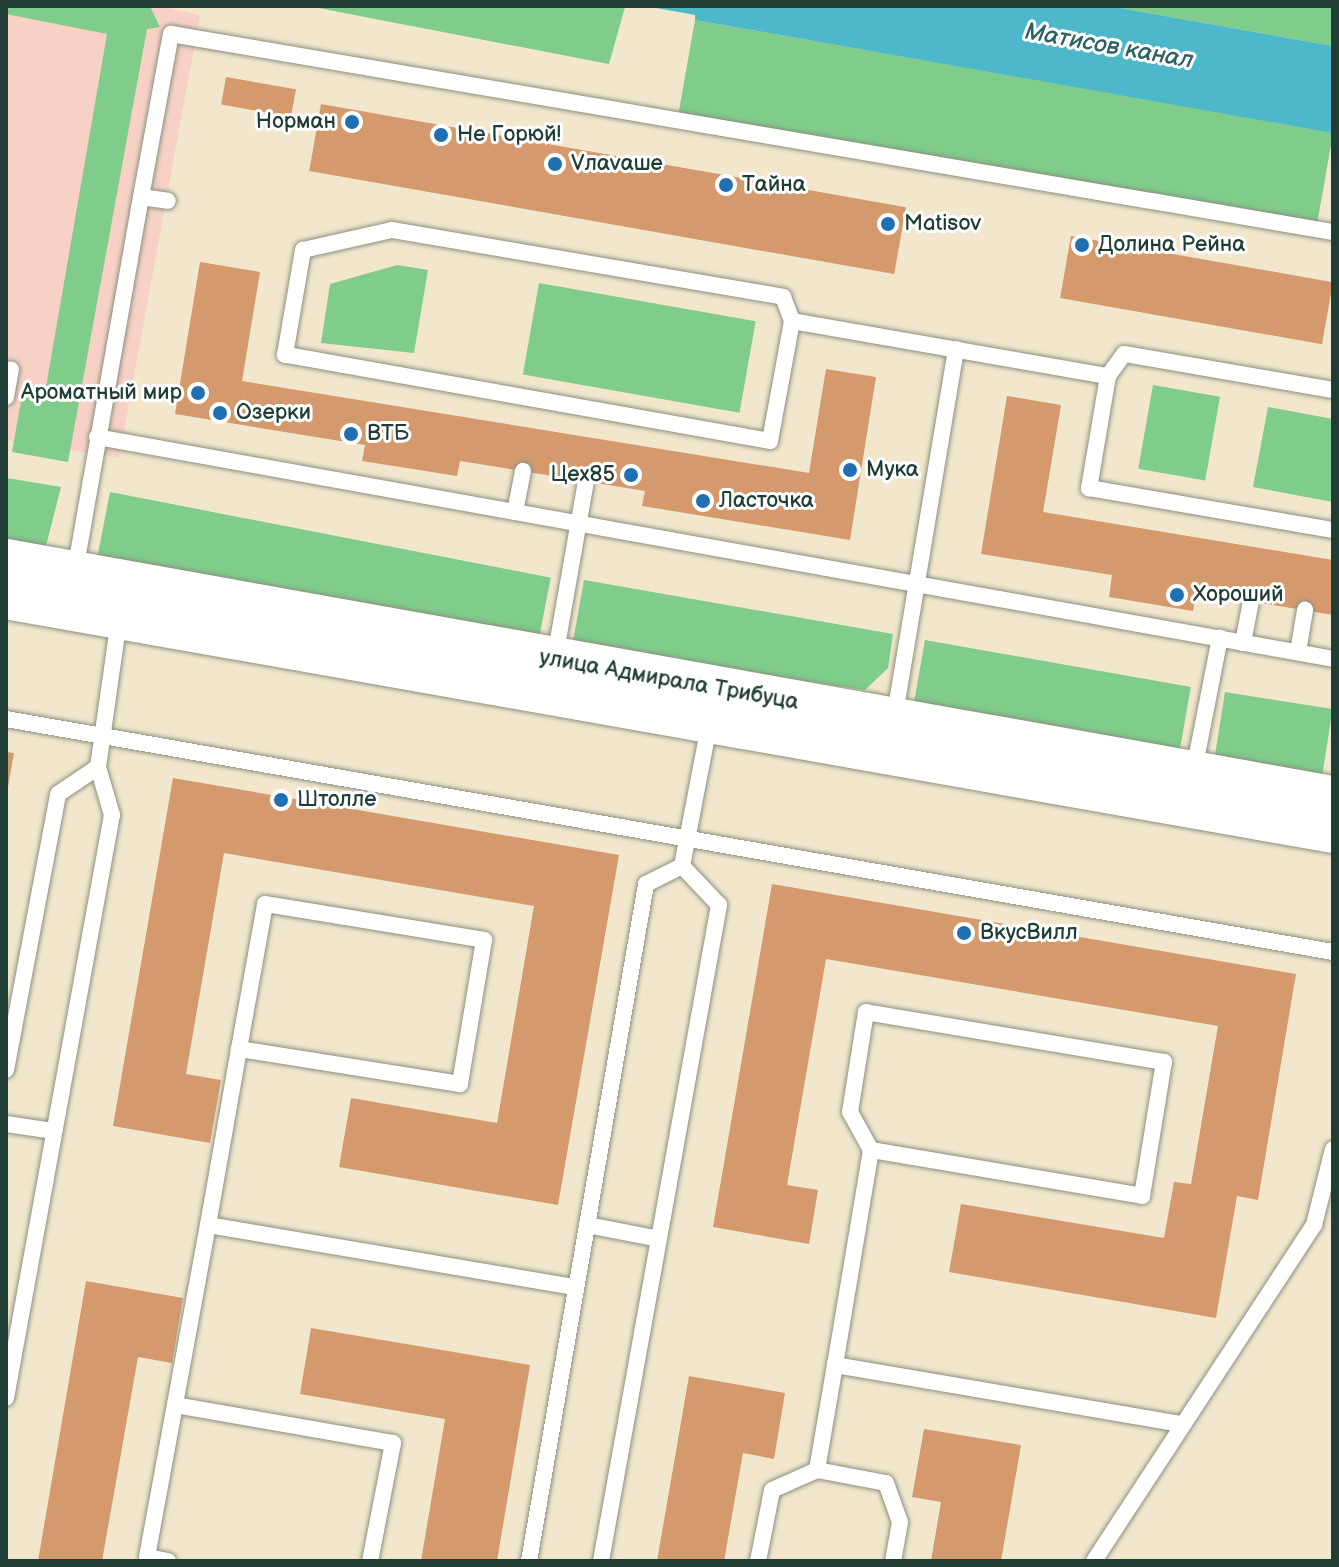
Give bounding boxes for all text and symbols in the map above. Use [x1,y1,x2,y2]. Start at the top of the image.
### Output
water label: Матисов канал [1022,17,1196,75]
place label: Норман [256,109,336,135]
marker: Норман [343,113,361,131]
place label: Не Горюй! [457,122,561,148]
marker: Не Горюй! [432,126,450,144]
place label: Vлаvаше [571,151,663,177]
marker: Vлаvаше [546,155,564,173]
place label: Тайна [742,172,806,198]
marker: Тайна [717,176,735,194]
place label: Matisov [904,211,981,237]
marker: Matisov [879,215,897,233]
place label: Долина Рейна [1098,232,1245,258]
marker: Долина Рейна [1073,236,1091,254]
place label: Ароматный мир [21,380,182,406]
marker: Ароматный мир [189,384,207,402]
place label: Озерки [236,400,311,426]
marker: Озерки [211,404,229,422]
place label: ВТБ [367,421,409,447]
marker: ВТБ [342,425,360,443]
place label: Мука [866,457,919,483]
marker: Мука [841,461,859,479]
place label: Цех85 [551,462,615,488]
marker: Цех85 [622,466,640,484]
place label: Ласточка [719,488,814,514]
marker: Ласточка [694,492,712,510]
place label: Хороший [1193,582,1283,608]
marker: Хороший [1168,586,1186,604]
street label: улица Адмирала Трибуца [537,644,801,716]
place label: Штолле [297,787,377,813]
marker: Штолле [272,791,290,809]
place label: ВкусВилл [980,920,1078,946]
marker: ВкусВилл [955,924,973,942]

